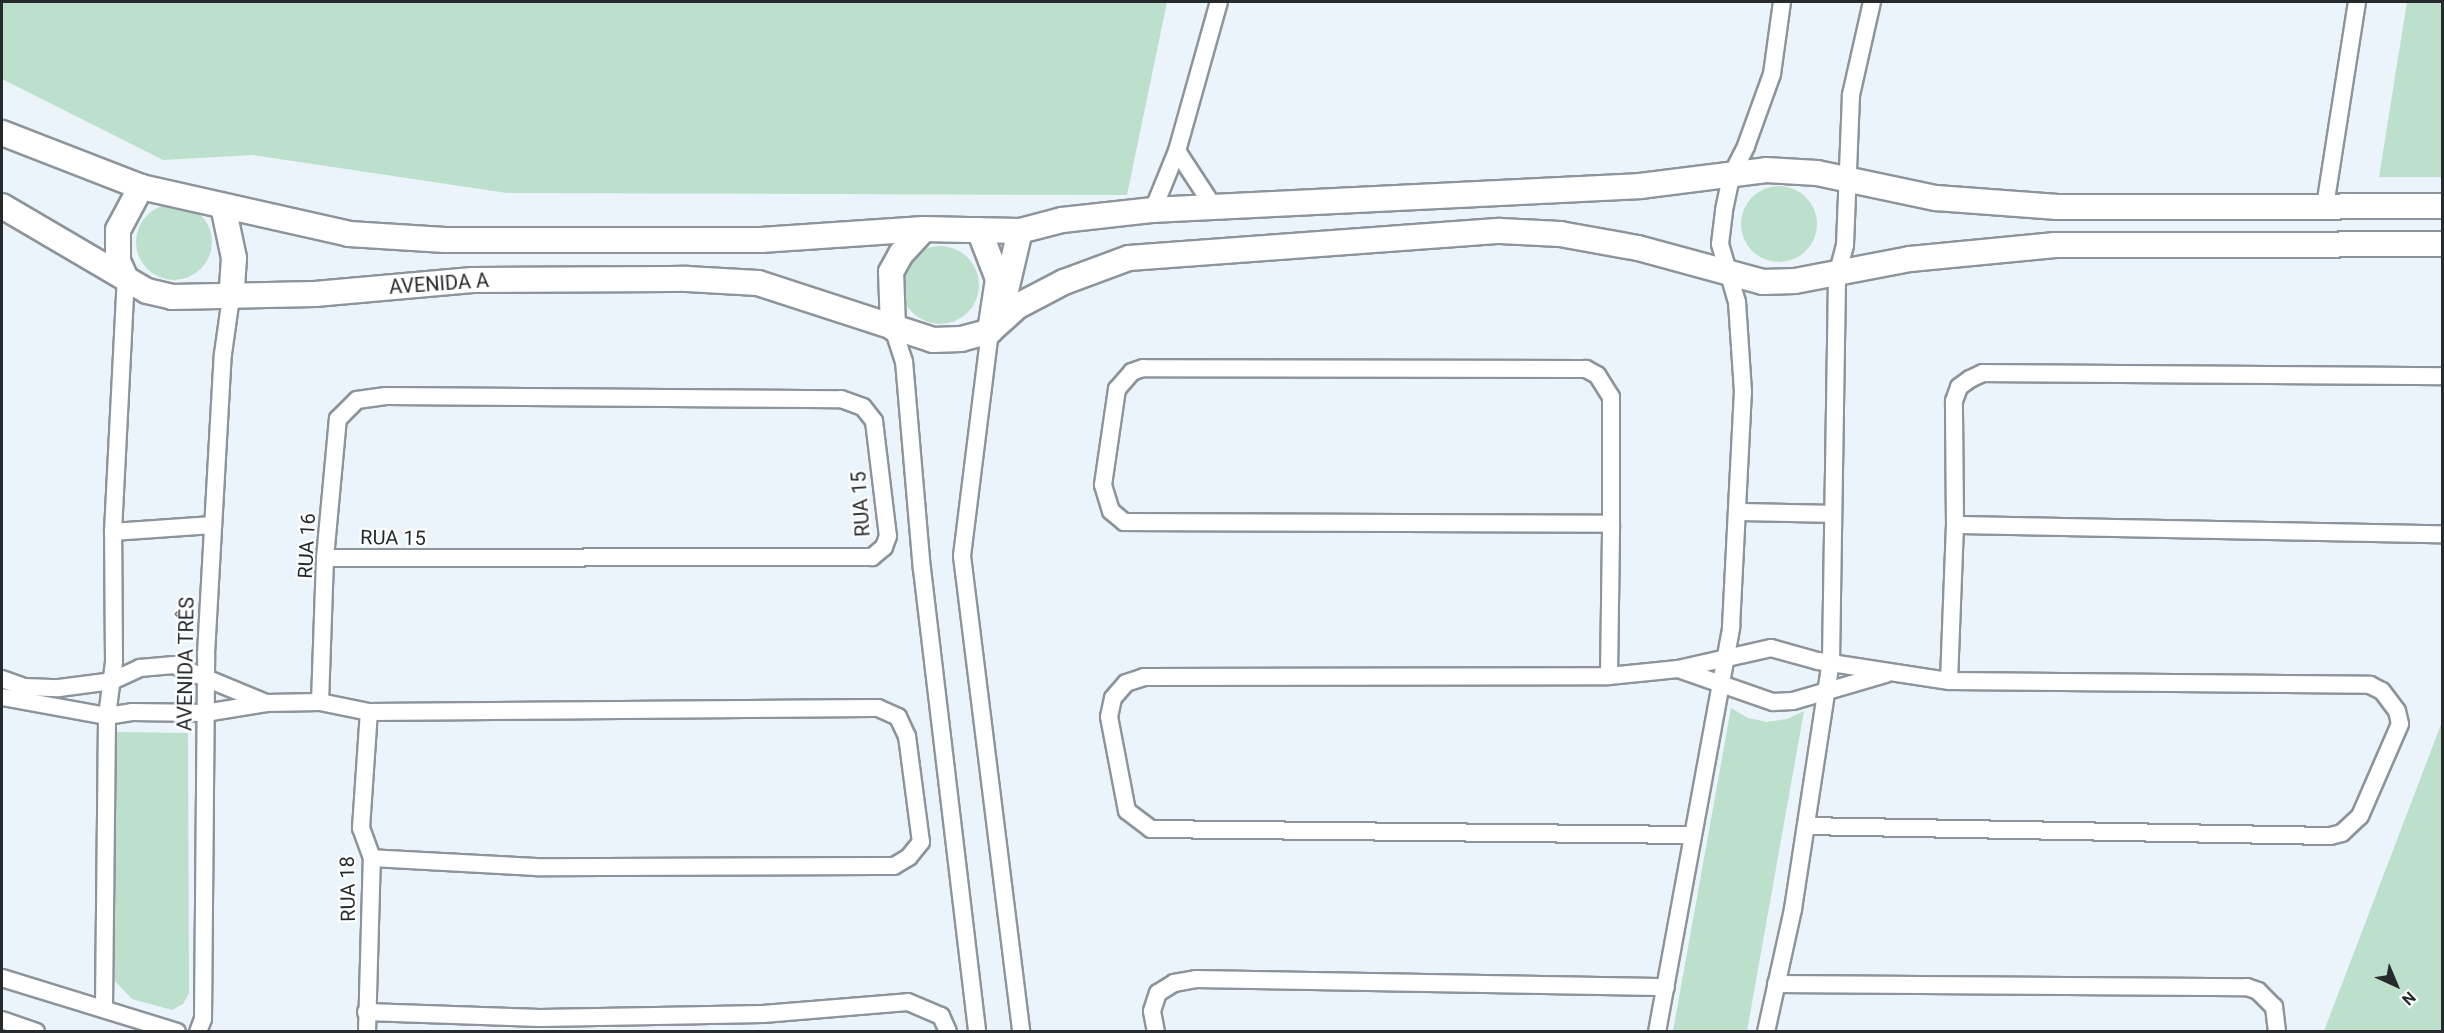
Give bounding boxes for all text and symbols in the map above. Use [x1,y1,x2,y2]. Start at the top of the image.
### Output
street label: AVENIDA A [388,269,490,299]
street label: RUA 15 [847,470,875,538]
street label: RUA 16 [293,513,321,579]
street label: RUA 15 [360,525,426,551]
street label: AVENIDA TRÊS [173,597,199,731]
street label: RUA 18 [335,856,361,922]
north arrow [2366,955,2426,1015]
text: N [2398,988,2420,1009]

